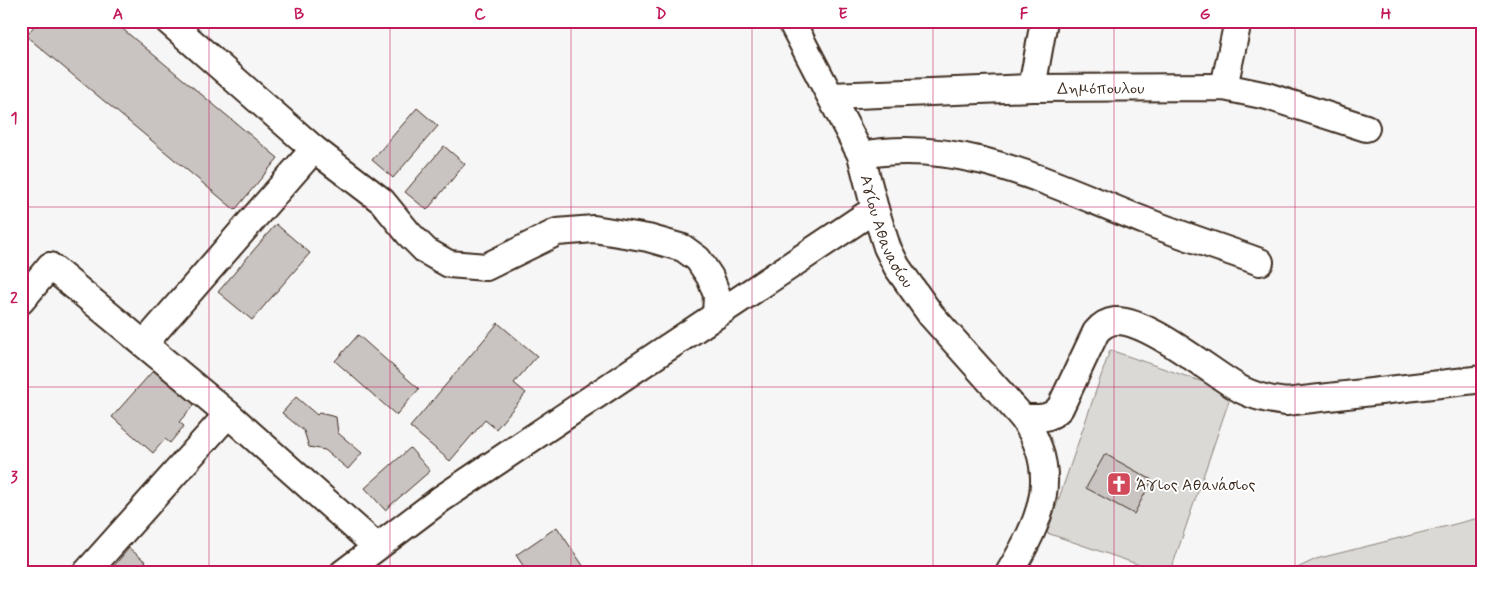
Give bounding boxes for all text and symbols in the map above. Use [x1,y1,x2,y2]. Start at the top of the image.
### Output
text: A [113,4,123,25]
text: B [294,4,304,25]
text: C [474,4,486,25]
text: D [655,4,667,25]
text: E [838,4,848,25]
text: F [1020,4,1029,25]
text: G [1200,4,1211,25]
text: H [1381,4,1392,25]
street label: Δημόπουλου [1057,78,1145,100]
text: 1 [10,108,18,129]
street label: Αγίου Αθανασίου [855,173,918,293]
text: 2 [10,288,18,309]
text: 3 [10,467,18,488]
church icon: Άγιος Αθανάσιος [1106,471,1132,497]
place label: Άγιος Αθανάσιος [1136,475,1255,496]

